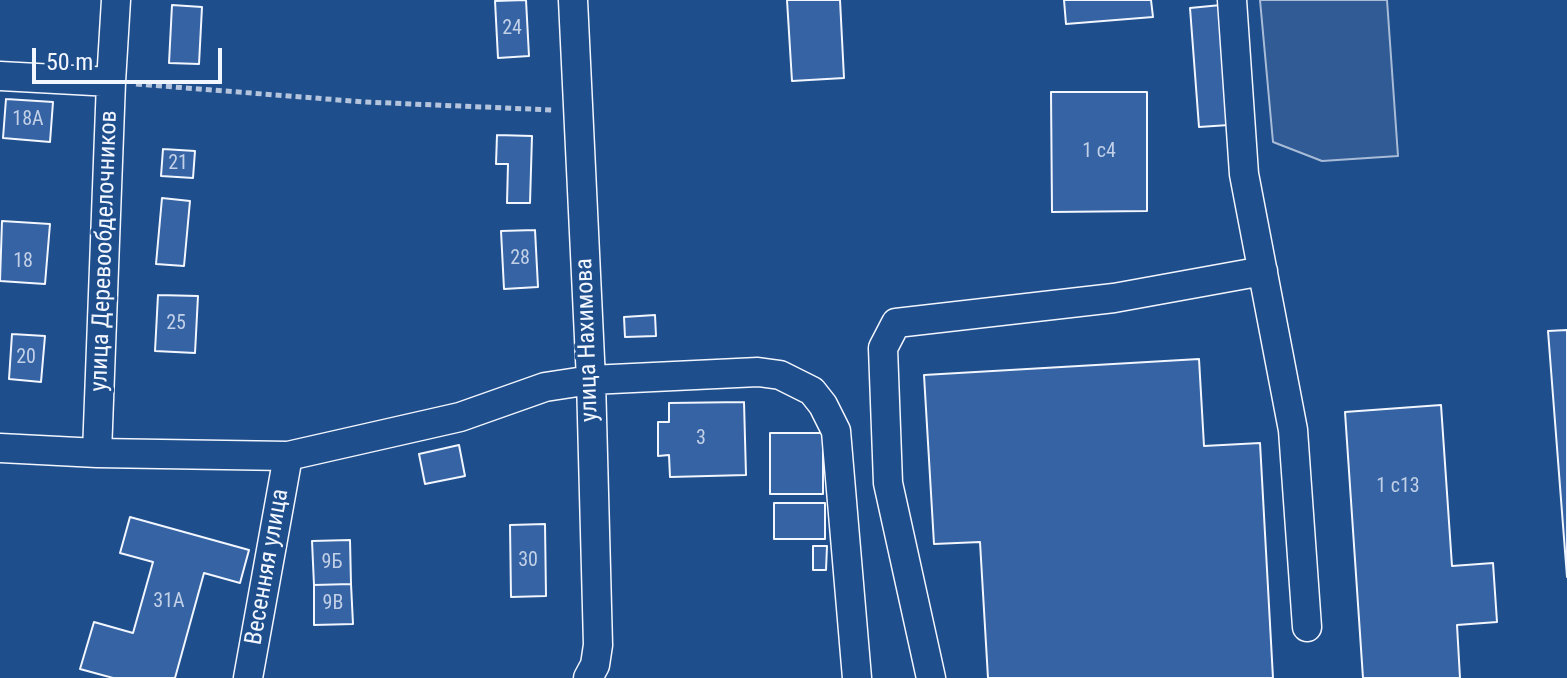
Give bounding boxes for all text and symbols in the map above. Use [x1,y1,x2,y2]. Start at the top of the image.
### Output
house number: 24 [502,17,522,41]
scale bar [36,32,226,82]
text: 50 m [46,48,93,76]
house number: 18А [12,108,44,132]
street label: улица Деревообделочников [86,110,124,392]
house number: 1 с4 [1082,140,1116,164]
house number: 21 [168,152,188,176]
house number: 28 [510,247,530,271]
house number: 18 [13,250,33,274]
street label: улица Нахимова [571,258,605,422]
house number: 25 [166,312,186,336]
house number: 20 [16,346,36,370]
house number: 3 [696,427,706,451]
house number: 1 с13 [1376,475,1420,499]
street label: Весенняя улица [240,487,296,647]
house number: 30 [518,549,538,573]
house number: 9Б [322,551,342,575]
house number: 31А [153,590,185,614]
house number: 9В [323,592,343,616]

